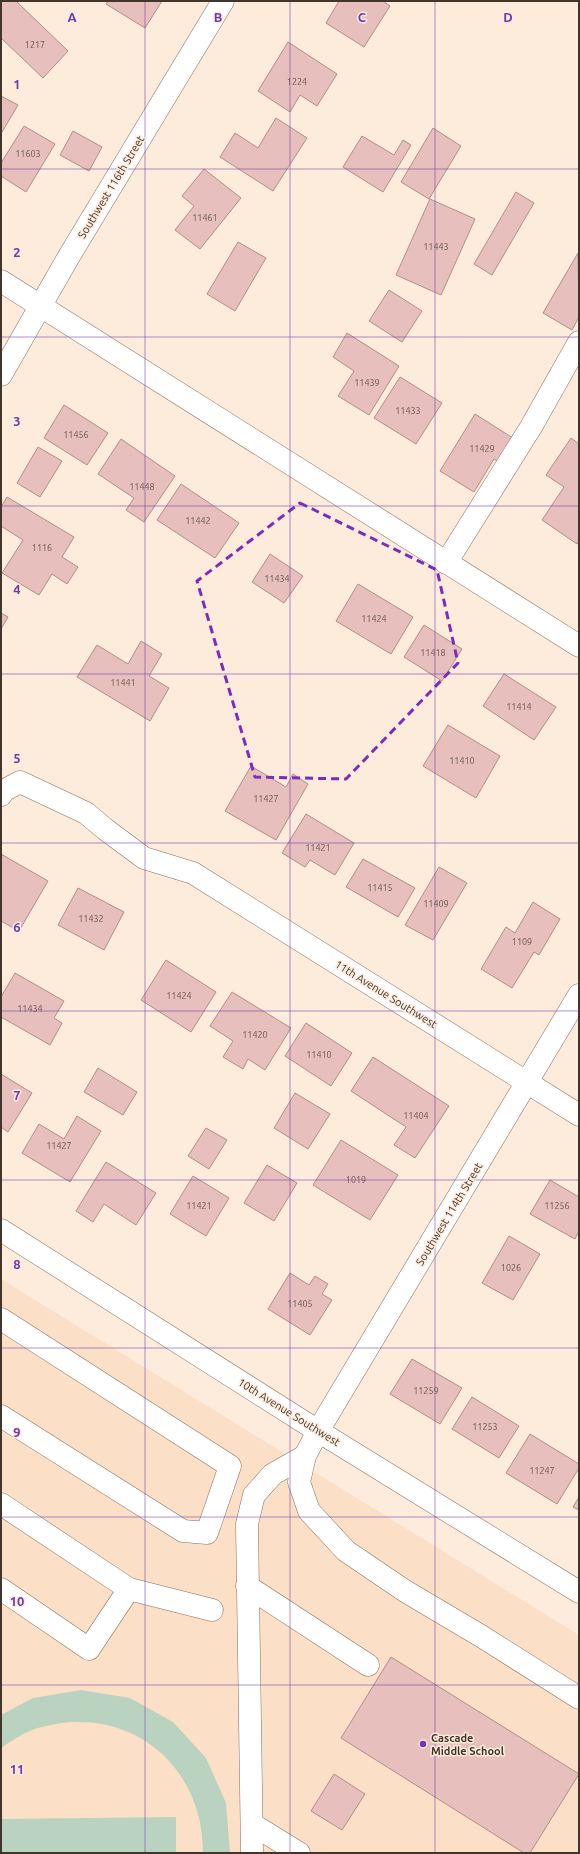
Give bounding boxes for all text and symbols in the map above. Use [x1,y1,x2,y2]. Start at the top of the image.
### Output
text: A [67,10,77,24]
text: B [214,10,223,24]
text: C [358,10,367,24]
text: D [503,10,513,24]
house number: 1217 [25,40,45,50]
text: 1 [13,77,21,91]
house number: 1224 [287,77,307,87]
street label: Southwest 116th Street [76,133,147,241]
house number: 11603 [15,149,41,159]
house number: 11461 [192,213,218,223]
house number: 11443 [423,242,449,252]
text: 2 [13,245,21,259]
house number: 11439 [354,378,380,388]
house number: 11433 [395,406,421,416]
text: 3 [13,414,21,428]
house number: 11456 [63,430,89,440]
house number: 11429 [469,444,495,454]
house number: 11448 [129,482,155,492]
house number: 11442 [185,516,211,526]
house number: 1116 [32,543,52,553]
house number: 11434 [264,574,290,584]
text: 4 [13,582,21,596]
house number: 11424 [361,614,387,624]
house number: 11418 [420,648,446,658]
house number: 11441 [110,678,136,688]
house number: 11414 [506,702,532,712]
text: 5 [13,751,21,765]
house number: 11410 [449,756,475,766]
house number: 11427 [253,794,279,804]
house number: 11421 [305,843,331,853]
house number: 11415 [367,883,393,893]
house number: 11409 [423,899,449,909]
house number: 11432 [78,914,104,924]
text: 6 [13,920,21,934]
house number: 1109 [512,937,532,947]
street label: 11th Avenue Southwest [333,958,440,1031]
house number: 11424 [166,991,192,1001]
house number: 11434 [17,1004,43,1014]
house number: 11420 [242,1030,268,1040]
house number: 11410 [306,1050,332,1060]
text: 7 [13,1088,21,1102]
house number: 11404 [403,1111,429,1121]
house number: 11427 [46,1141,72,1151]
street label: Southwest 114th Street [414,1160,485,1268]
house number: 1019 [346,1175,366,1185]
house number: 11421 [186,1201,212,1211]
house number: 11256 [544,1201,570,1211]
text: 8 [13,1257,21,1271]
house number: 1026 [501,1263,521,1273]
house number: 11405 [287,1299,313,1309]
street label: 10th Avenue Southwest [236,1376,343,1449]
house number: 11259 [413,1386,439,1396]
house number: 11253 [472,1422,498,1432]
text: 9 [13,1425,21,1439]
house number: 11247 [529,1466,555,1476]
text: 10 [10,1594,24,1608]
place label: Cascade Middle School [431,1732,505,1757]
marker: Cascade Middle School [418,1739,428,1749]
text: 11 [10,1762,24,1776]

